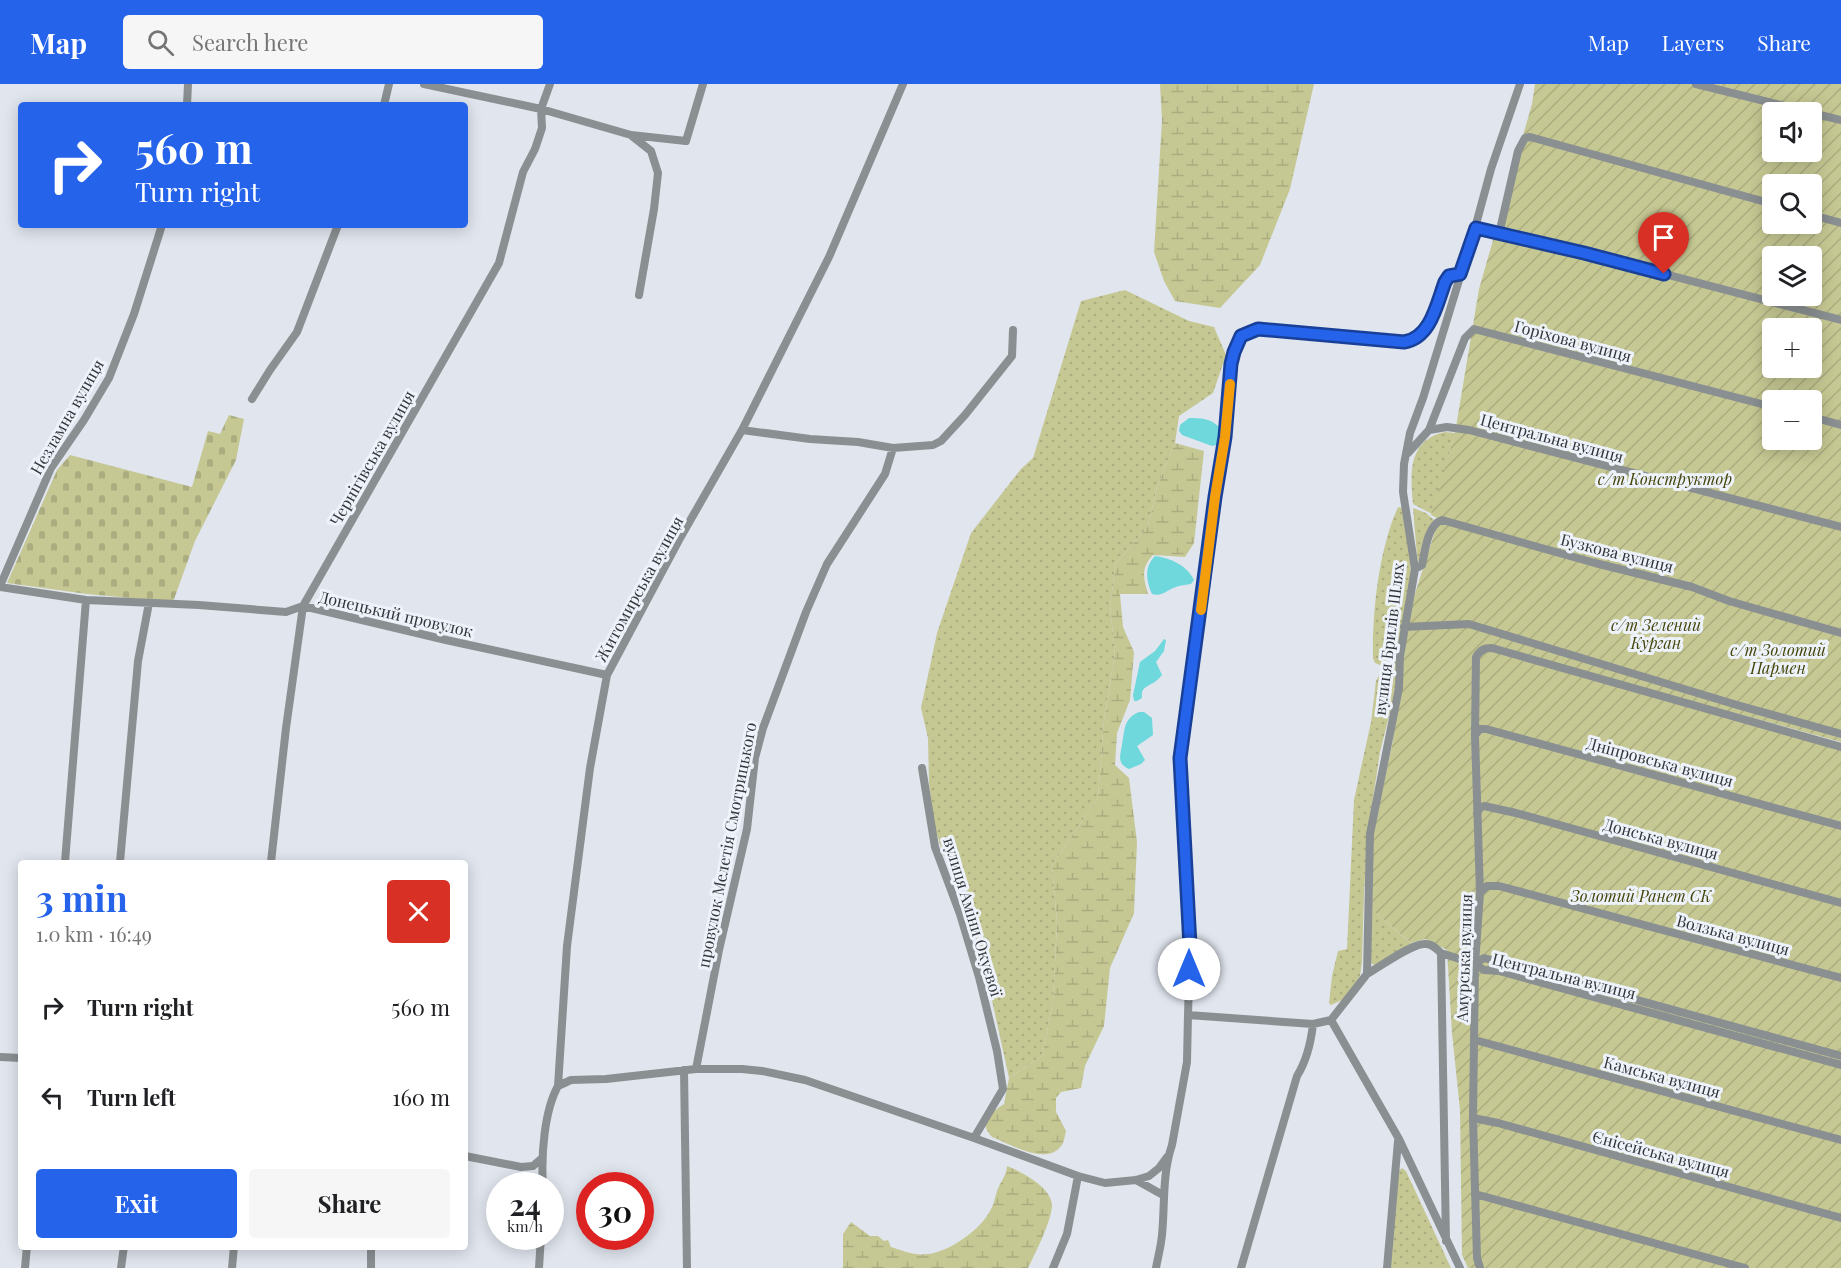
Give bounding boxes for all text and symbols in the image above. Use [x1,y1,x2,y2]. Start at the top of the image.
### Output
search box [123,15,543,69]
text: Map [30,24,87,61]
icon: search [144,26,177,59]
text: Search here [192,27,308,57]
text: Map [1588,28,1629,56]
text: Layers [1662,28,1724,56]
text: Share [1757,28,1811,56]
map controls [1762,102,1822,450]
button: sound [1762,102,1822,162]
text: 560 m [135,119,253,175]
icon: right [36,126,114,204]
text: Turn right [135,173,260,209]
button: search [1762,174,1822,234]
pin [1638,212,1689,274]
icon: arrive [1647,221,1680,254]
button: layers [1762,246,1822,306]
street label: Горіхова вулиця [1512,315,1634,366]
button: + [1762,318,1822,378]
street label: Незламна вулиця [25,355,108,478]
street label: Чернігівська вулиця [324,386,419,529]
button: − [1762,390,1822,450]
street label: Центральна вулиця [1478,408,1626,467]
park label: с/т Конструктор [1598,468,1732,489]
street label: Житомирська вулиця [590,512,688,665]
street label: Бузкова вулиця [1558,528,1676,577]
street label: вулиця Брилів Шлях [1369,561,1408,716]
street label: Донецький провулок [317,586,475,641]
park label: с/т Зелений Курган [1611,614,1702,653]
park label: с/т Золотий Пармен [1730,639,1827,678]
street label: провулок Мелетія Смотрицького [692,720,761,969]
street label: Дніпровська вулиця [1585,732,1736,791]
street label: Донська вулиця [1601,813,1721,864]
street label: вулиця Аміни Окуєвої [939,835,1008,999]
text: 3 min [36,873,128,921]
button: close [387,880,450,943]
park label: Золотий Ранет СК [1570,885,1713,906]
street label: Амурська вулиця [1451,893,1476,1024]
street label: Волзька вулиця [1674,909,1792,960]
text: 1.0 km · 16:49 [36,920,152,947]
position arrow [1157,937,1221,1001]
street label: Центральна вулиця [1490,947,1639,1004]
icon: right [36,991,69,1024]
text: Turn right [87,992,193,1022]
text: 560 m [391,992,450,1022]
street label: Камська вулиця [1602,1051,1723,1102]
icon: left [36,1081,69,1114]
text: Turn left [87,1082,176,1112]
text: 160 m [392,1082,450,1112]
street label: Єнісейська вулиця [1590,1125,1732,1182]
button: Exit [36,1169,237,1238]
button: Share [249,1169,450,1238]
speed limit sign: 30 [576,1172,654,1250]
text: 24 [509,1184,541,1224]
text: km/h [507,1216,543,1236]

